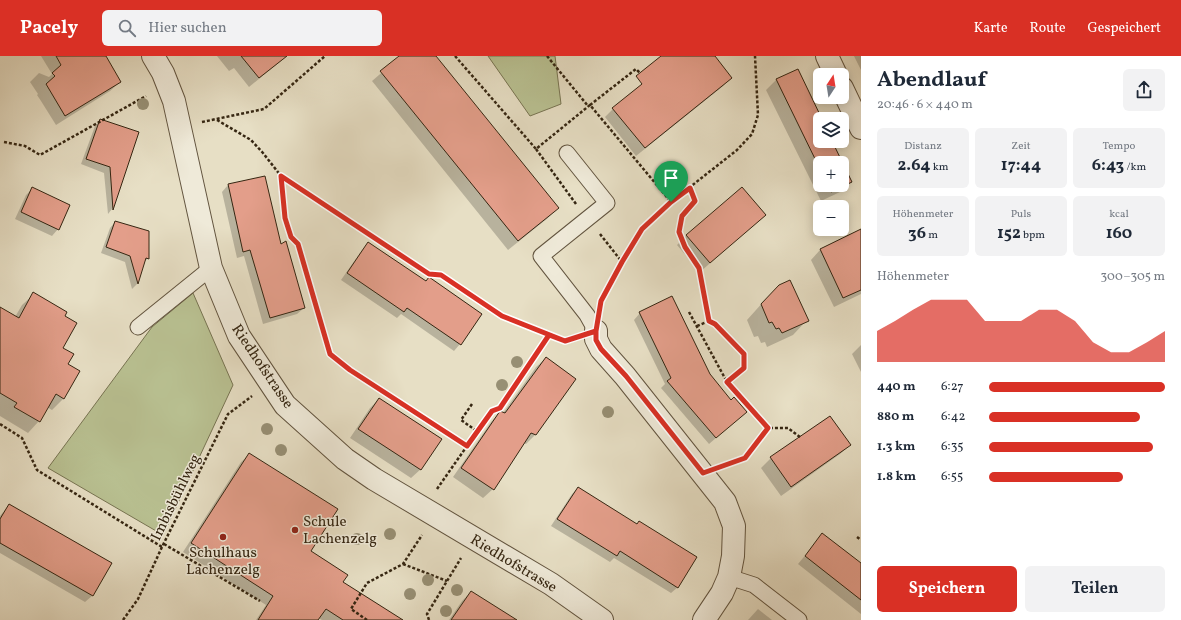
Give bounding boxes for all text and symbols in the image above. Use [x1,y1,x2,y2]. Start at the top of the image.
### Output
search box [102,10,382,46]
text: Pacely [20,15,78,41]
icon: search [116,17,138,39]
text: Hier suchen [148,18,227,39]
text: Karte [974,19,1008,38]
text: Route [1030,19,1066,38]
text: Gespeichert [1088,19,1161,38]
text: Abendlauf [877,65,986,96]
north arrow [813,68,849,104]
map controls [813,68,849,236]
button: share [1123,69,1165,111]
text: 20:46 · 6 × 440 m [877,96,973,114]
button: layers [813,112,849,148]
text: Distanz [904,139,942,154]
text: Zeit [1011,139,1031,154]
text: Tempo [1103,139,1135,154]
text: 2.64 [898,154,931,177]
text: 17:44 [1001,154,1041,177]
text: 6:43 [1092,154,1124,177]
button: + [813,156,849,192]
text: km [931,160,949,175]
text: /km [1124,160,1146,175]
pin [654,161,688,202]
icon: arrive [660,167,682,189]
button: − [813,200,849,236]
text: Höhenmeter [893,207,953,222]
text: Puls [1011,207,1031,222]
text: kcal [1109,207,1129,222]
text: 36 [908,222,926,245]
text: 152 [997,222,1021,245]
text: 160 [1106,222,1132,245]
text: m [926,228,938,243]
text: bpm [1021,228,1045,243]
text: Höhenmeter [877,268,949,286]
text: 300–305 m [1101,268,1165,286]
street label: Riedhofstrasse [226,320,298,413]
text: 440 m [877,378,916,396]
text: 6:27 [941,378,964,396]
text: 880 m [877,408,914,426]
text: 6:42 [941,408,965,426]
text: 1.3 km [877,438,915,456]
text: 6:35 [941,438,964,456]
street label: Imbisbühlweg [146,450,207,545]
text: 1.8 km [877,468,916,486]
text: 6:55 [941,468,963,486]
place label: Schule Lachenzelg [303,512,377,550]
marker: Schule Lachenzelg [290,525,300,535]
street label: Riedhofstrasse [466,530,561,598]
marker: Schulhaus Lachenzelg [218,532,228,542]
place label: Schulhaus Lachenzelg [186,543,260,581]
button: Speichern [877,566,1017,612]
button: Teilen [1025,566,1165,612]

